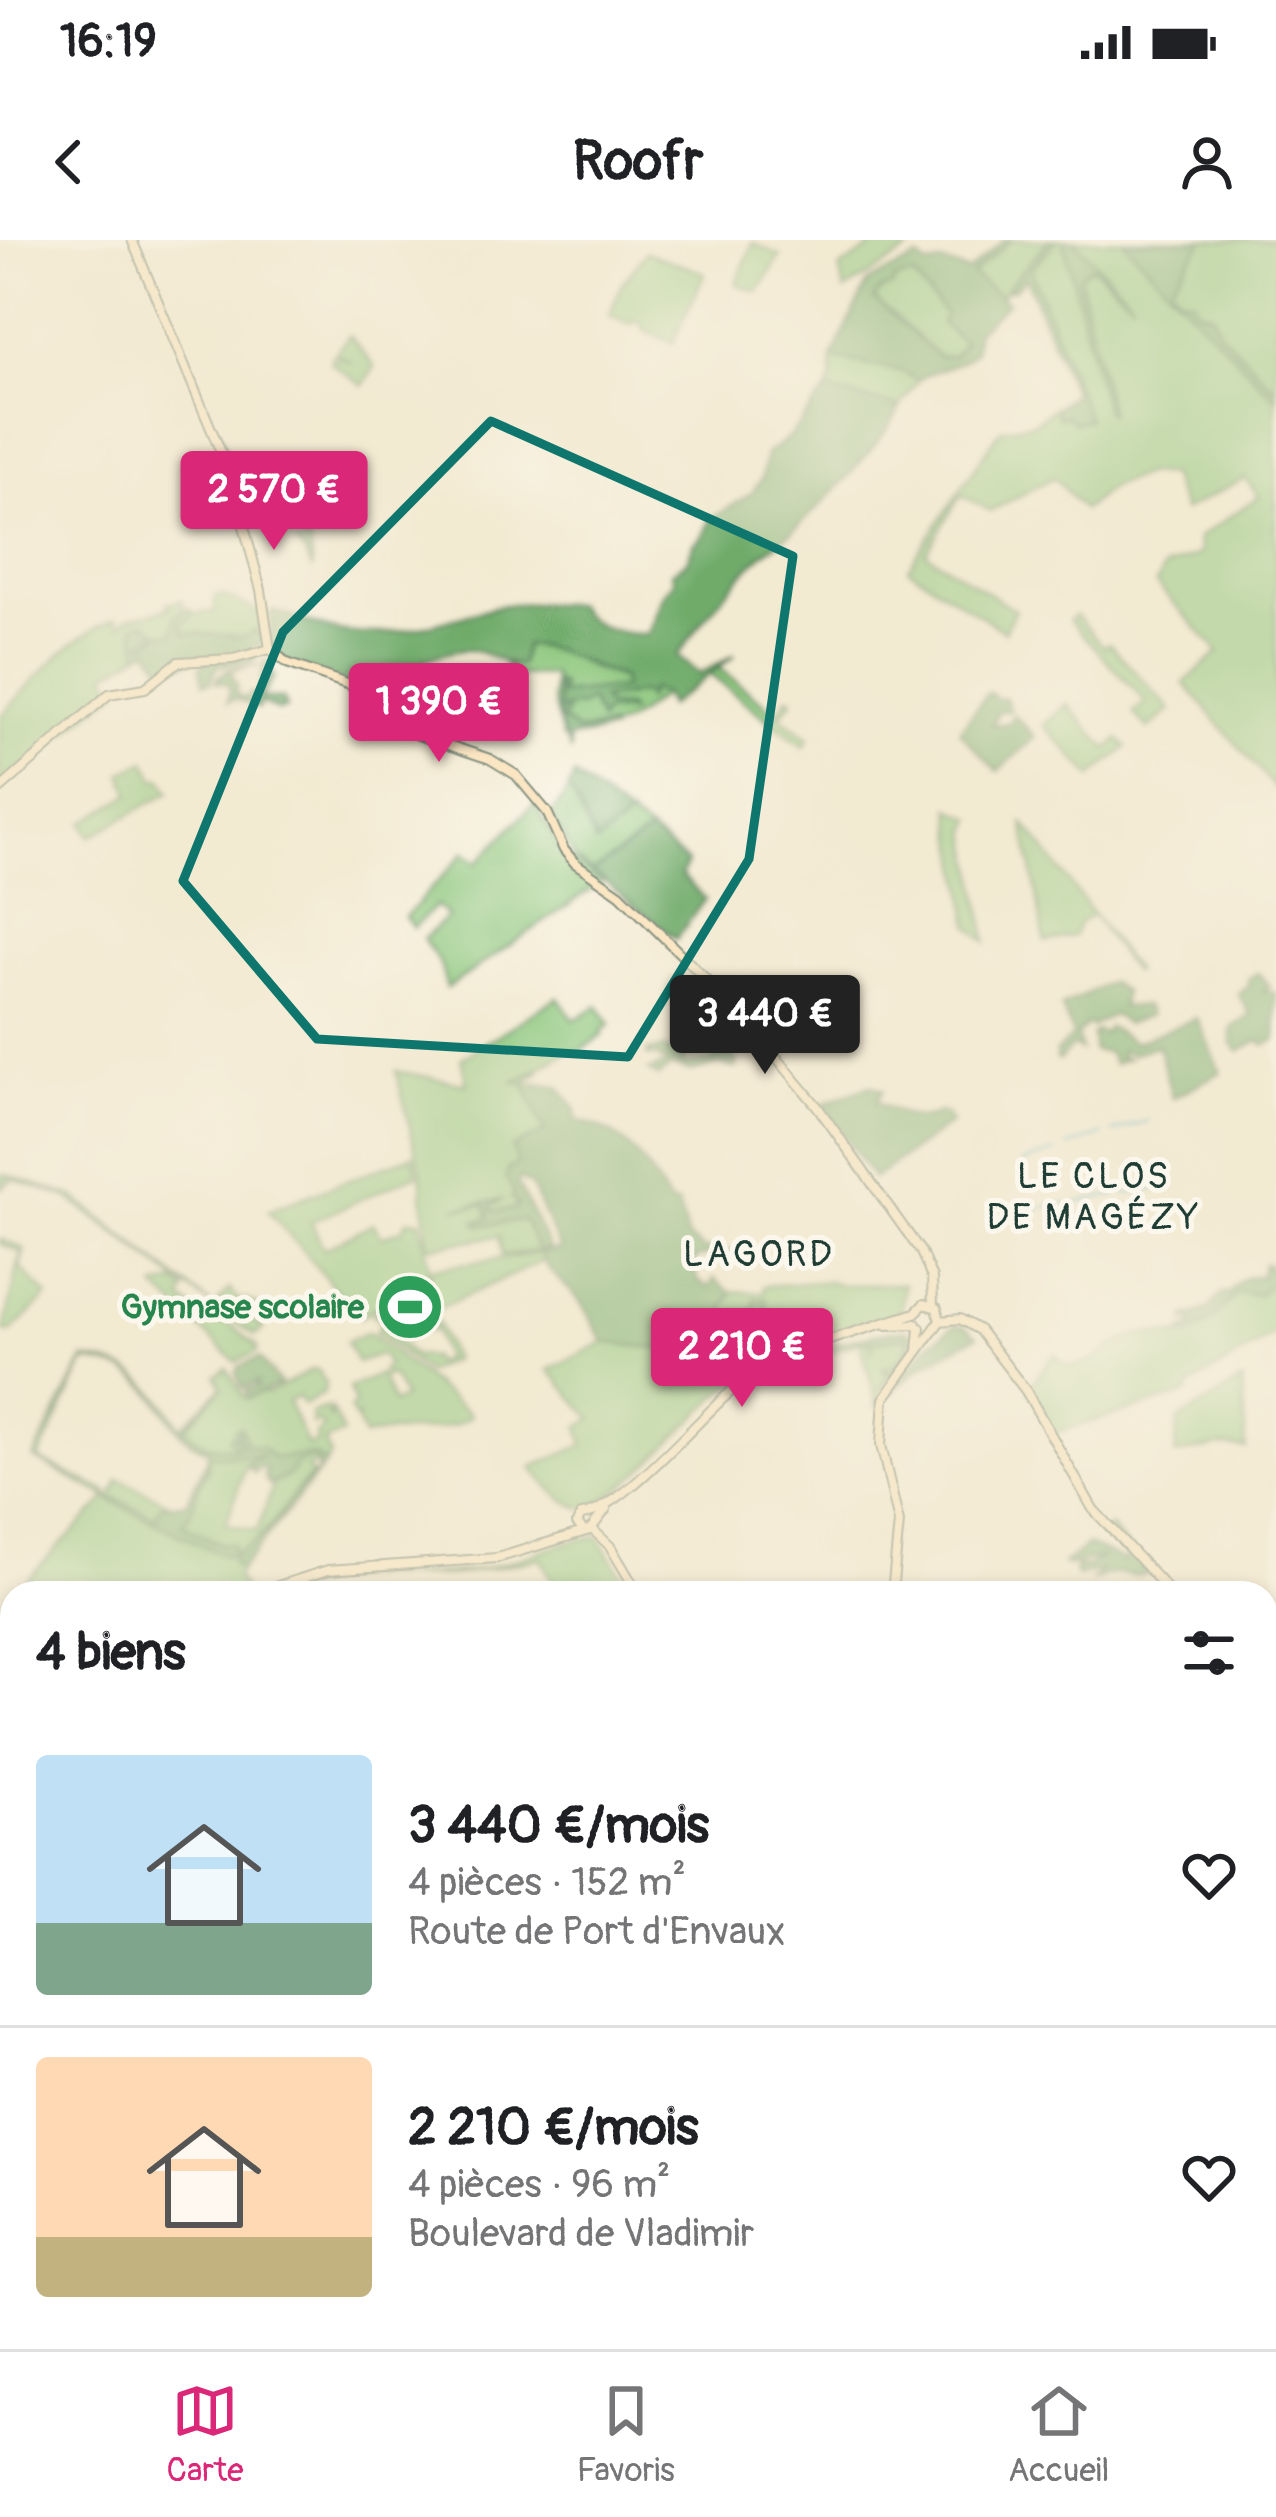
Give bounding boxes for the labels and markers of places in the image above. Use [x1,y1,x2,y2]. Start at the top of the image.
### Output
pin: 2 570 € [163,451,385,553]
pin: 1 390 € [328,663,550,765]
pin: 3 440 € [654,975,876,1077]
sports icon: Gymnase scolaire [375,1272,445,1342]
place label: Gymnase scolaire [121,1287,365,1328]
pin: 2 210 € [631,1308,853,1410]

